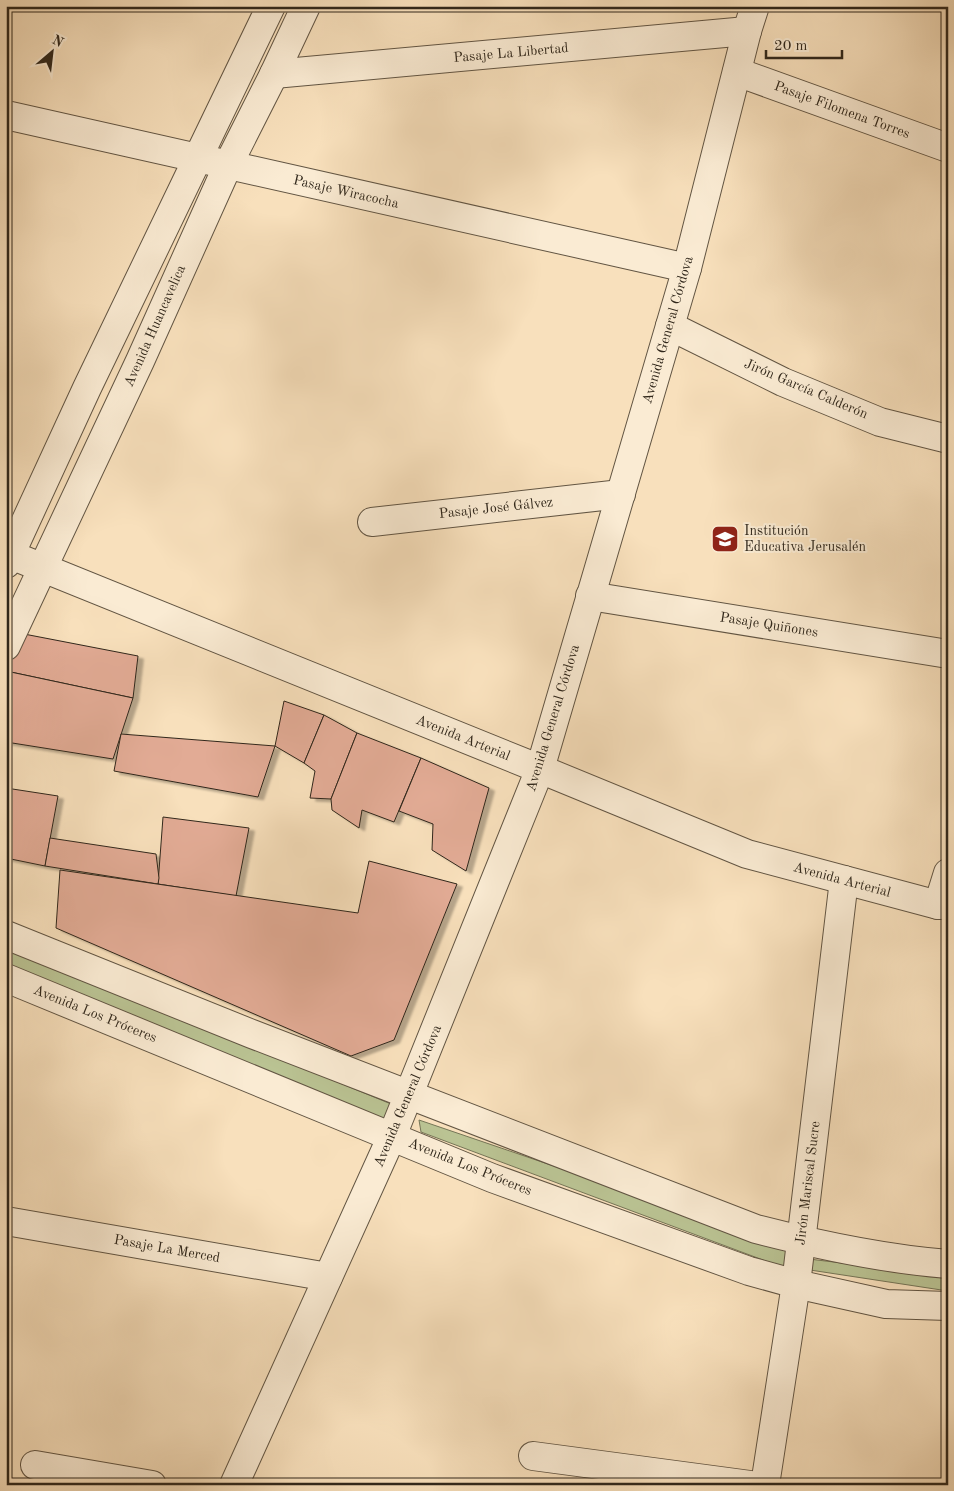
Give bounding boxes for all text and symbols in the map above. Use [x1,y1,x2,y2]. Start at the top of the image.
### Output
north arrow [28,28,78,78]
scale bar [766,28,843,60]
text: N [50,33,66,50]
text: 20 m [774,39,808,54]
street label: Pasaje La Libertad [453,41,569,65]
street label: Pasaje Filomena Torres [772,79,912,141]
street label: Pasaje Wiracocha [292,173,400,211]
street label: Avenida General Córdova [640,254,696,405]
street label: Avenida Huancavelica [122,263,188,389]
street label: Jirón García Calderón [742,357,870,422]
street label: Pasaje José Gálvez [438,495,554,521]
school or university icon: Institución Educativa Jerusalén [710,524,740,554]
place label: Institución Educativa Jerusalén [744,524,866,554]
street label: Pasaje Quiñones [719,610,819,640]
street label: Avenida General Córdova [524,643,582,793]
street label: Avenida Arterial [414,713,512,763]
street label: Avenida Arterial [792,860,893,900]
street label: Avenida Los Próceres [31,983,159,1045]
street label: Avenida General Córdova [372,1023,444,1169]
street label: Jirón Mariscal Sucre [793,1120,823,1246]
street label: Avenida Los Próceres [406,1136,534,1198]
street label: Pasaje La Merced [113,1233,221,1265]

